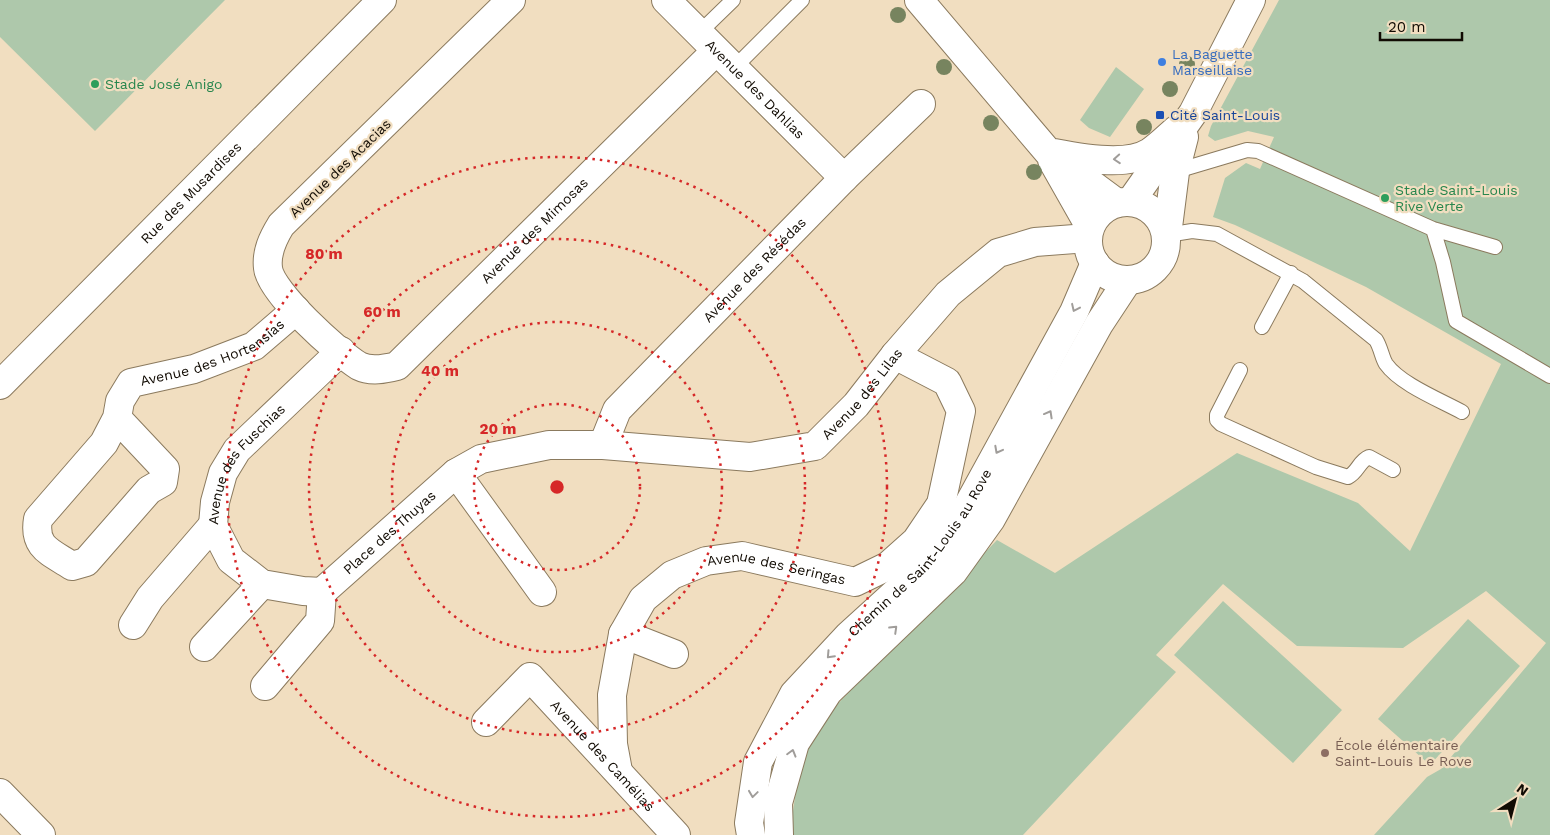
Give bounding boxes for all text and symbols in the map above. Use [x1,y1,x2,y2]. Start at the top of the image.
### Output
scale bar [1380,10,1462,42]
text: 20 m [1388,18,1426,36]
street label: Avenue des Dahlias [702,36,808,142]
place label: La Baguette Marseillaise [1172,46,1253,78]
marker: La Baguette Marseillaise [1156,56,1168,68]
place label: Stade José Anigo [105,76,222,92]
marker: Stade José Anigo [89,78,101,90]
place label: Cité Saint-Louis [1170,107,1280,123]
marker: Cité Saint-Louis [1154,109,1166,121]
street label: Avenue des Acacias [286,116,394,220]
street label: Rue des Musardises [137,139,245,247]
one-way arrow [1112,154,1120,165]
street label: Avenue des Mimosas [478,174,591,286]
place label: Stade Saint-Louis Rive Verte [1395,182,1518,214]
marker: Stade Saint-Louis Rive Verte [1379,192,1391,204]
street label: Avenue des Résédas [700,214,809,325]
text: 80 m [305,245,343,263]
text: 60 m [363,303,401,321]
one-way arrow [1071,303,1082,312]
street label: Avenue des Hortensias [139,316,287,389]
street label: Avenue des Lilas [818,345,905,443]
text: 40 m [421,362,459,380]
street label: Avenue des Fuschias [205,401,288,525]
one-way arrow [1043,410,1053,419]
text: 20 m [479,420,517,438]
one-way arrow [994,445,1004,454]
street label: Chemin de Saint-Louis au Rove [845,466,994,640]
centre of rings [548,478,566,496]
street label: Place des Thuyas [340,487,439,577]
street label: Avenue des Seringas [706,548,847,588]
one-way arrow [888,626,897,635]
one-way arrow [827,650,836,659]
street label: Avenue des Camélias [547,697,658,815]
place label: École élémentaire Saint-Louis Le Rove [1335,737,1472,769]
marker: École élémentaire Saint-Louis Le Rove [1319,747,1331,759]
one-way arrow [786,749,797,758]
north arrow [1490,775,1540,825]
text: N [1514,780,1532,799]
one-way arrow [749,790,759,799]

